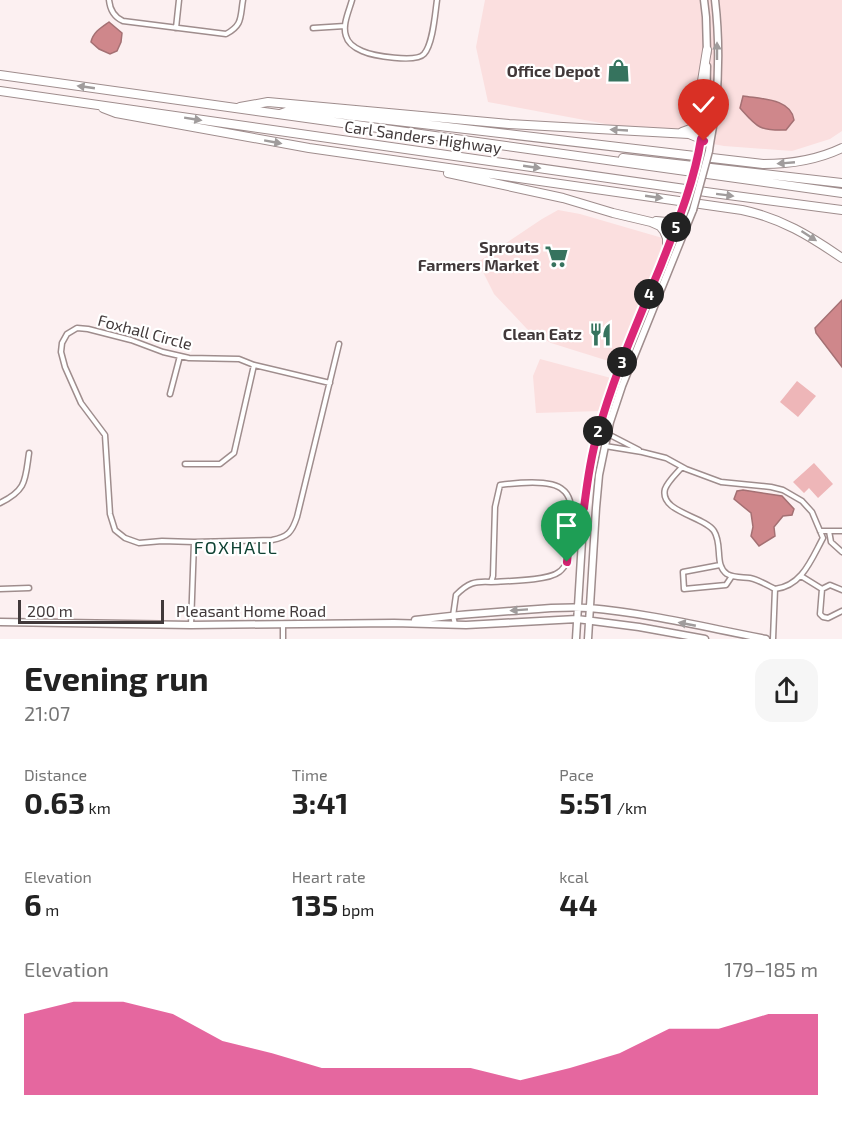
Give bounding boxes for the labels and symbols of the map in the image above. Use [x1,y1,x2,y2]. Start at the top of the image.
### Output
one-way arrow [712,41,722,60]
shop icon: Office Depot [605,58,631,84]
place label: Office Depot [507,61,600,80]
pin [678,79,729,141]
one-way arrow [76,82,95,91]
one-way arrow [184,114,203,123]
street label: Carl Sanders Highway [343,116,503,157]
one-way arrow [609,126,628,135]
one-way arrow [264,138,283,147]
one-way arrow [776,158,795,168]
one-way arrow [522,162,541,171]
one-way arrow [715,190,734,199]
one-way arrow [644,192,663,201]
pin: 5 [661,212,691,242]
one-way arrow [801,231,817,242]
place label: Sprouts Farmers Market [418,237,539,274]
supermarket icon: Sprouts Farmers Market [544,243,570,269]
pin: 4 [634,279,664,309]
street label: Foxhall Circle [96,310,194,353]
restaurant icon: Clean Eatz [587,321,613,347]
place label: Clean Eatz [503,324,582,343]
pin: 3 [607,347,637,377]
pin: 2 [583,416,613,446]
pin [541,500,592,562]
district label: FOXHALL [194,536,278,558]
scale bar [18,597,164,624]
street label: Pleasant Home Road [176,601,326,620]
one-way arrow [510,606,529,615]
one-way arrow [678,619,697,628]

